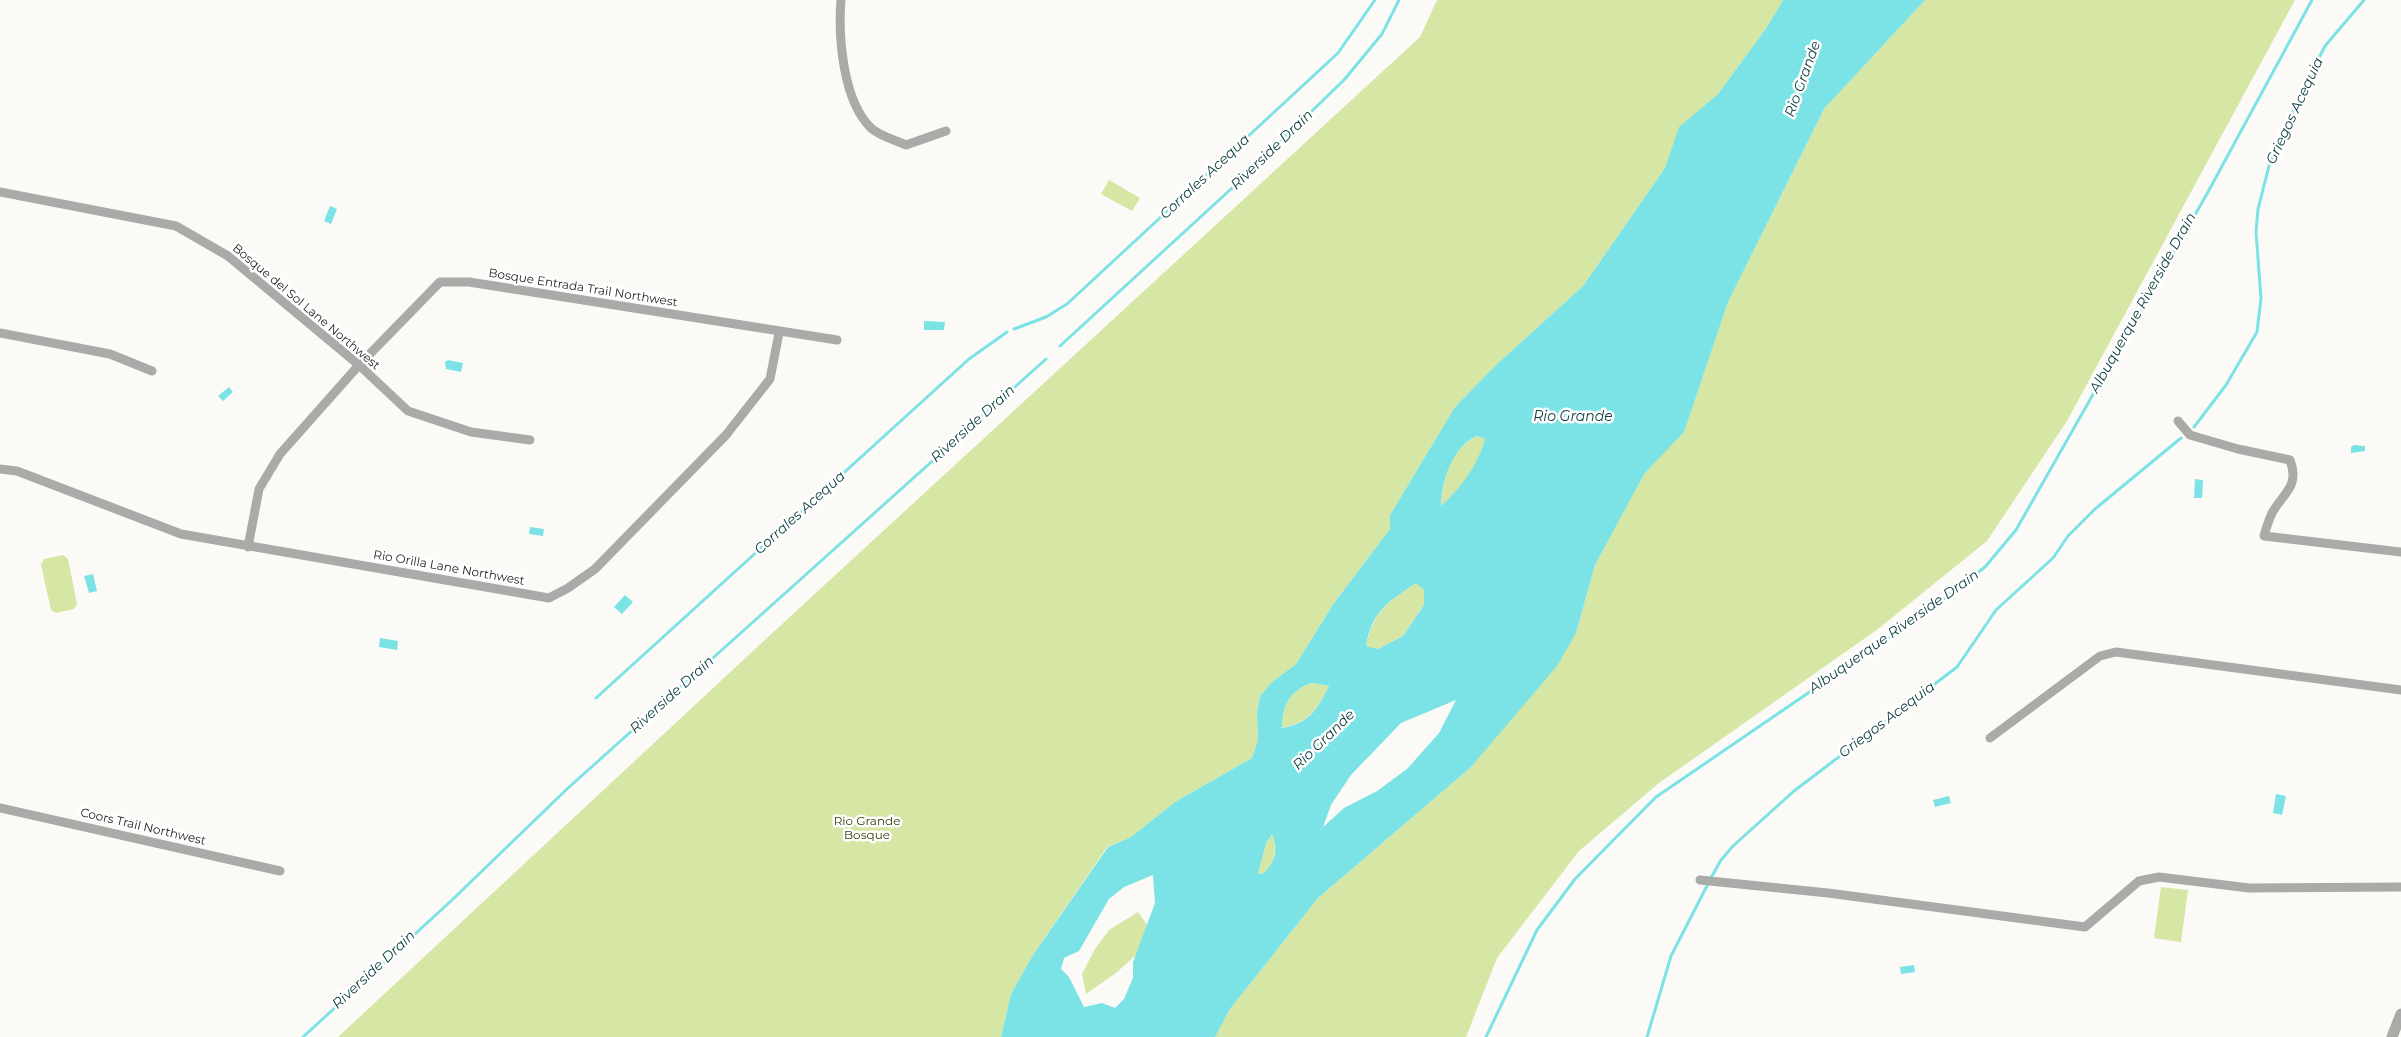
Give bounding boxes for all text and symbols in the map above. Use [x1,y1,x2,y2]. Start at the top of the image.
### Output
water label: Rio Grande [1782,39,1824,119]
water label: Griegos Acequia [2263,55,2327,167]
water label: Riverside Drain [1228,107,1316,193]
water label: Corrales Acequa [1157,131,1253,223]
water label: Albuquerque Riverside Drain [2086,210,2200,396]
street label: Bosque del Sol Lane Northwest [229,241,383,373]
street label: Bosque Entrada Trail Northwest [488,266,678,310]
water label: Riverside Drain [928,382,1018,466]
water label: Rio Grande [1533,409,1613,425]
water label: Corrales Acequa [751,468,849,558]
street label: Rio Orilla Lane Northwest [372,548,526,588]
water label: Albuquerque Riverside Drain [1806,567,1982,697]
water label: Riverside Drain [627,653,717,737]
water label: Griegos Acequia [1836,678,1938,762]
water label: Rio Grande [1290,706,1358,774]
street label: Coors Trail Northwest [79,806,207,848]
park label: Rio Grande Bosque [834,814,900,842]
water label: Riverside Drain [329,927,419,1013]

